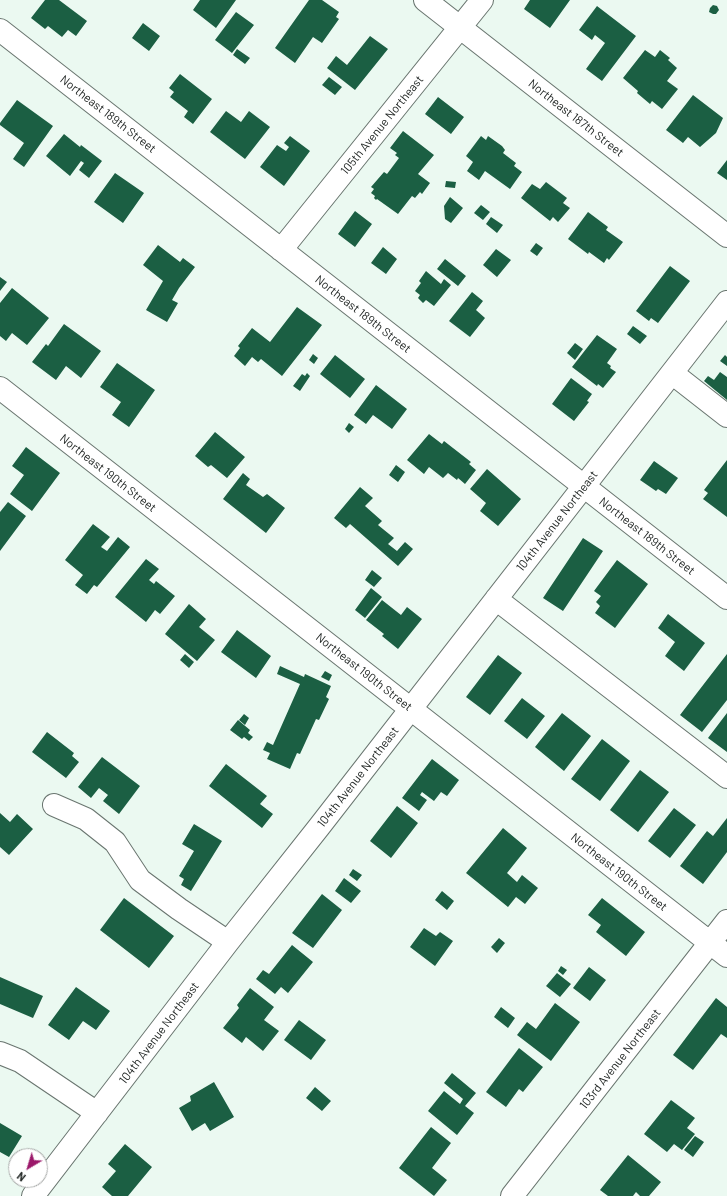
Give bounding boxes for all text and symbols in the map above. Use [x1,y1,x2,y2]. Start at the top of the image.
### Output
street label: Northeast 189th Street [57,72,159,156]
street label: 105th Avenue Northeast [338,72,426,178]
street label: Northeast 187th Street [525,76,627,160]
street label: Northeast 189th Street [312,272,414,356]
street label: Northeast 190th Street [57,431,159,515]
street label: 104th Avenue Northeast [513,468,601,574]
street label: Northeast 189th Street [596,494,698,578]
street label: Northeast 190th Street [313,630,415,714]
street label: 104th Avenue Northeast [314,724,402,830]
street label: Northeast 190th Street [568,830,670,914]
street label: 104th Avenue Northeast [116,979,202,1087]
street label: 103rd Avenue Northeast [576,1006,664,1112]
north arrow [8,1148,48,1188]
text: N [14,1170,28,1184]

